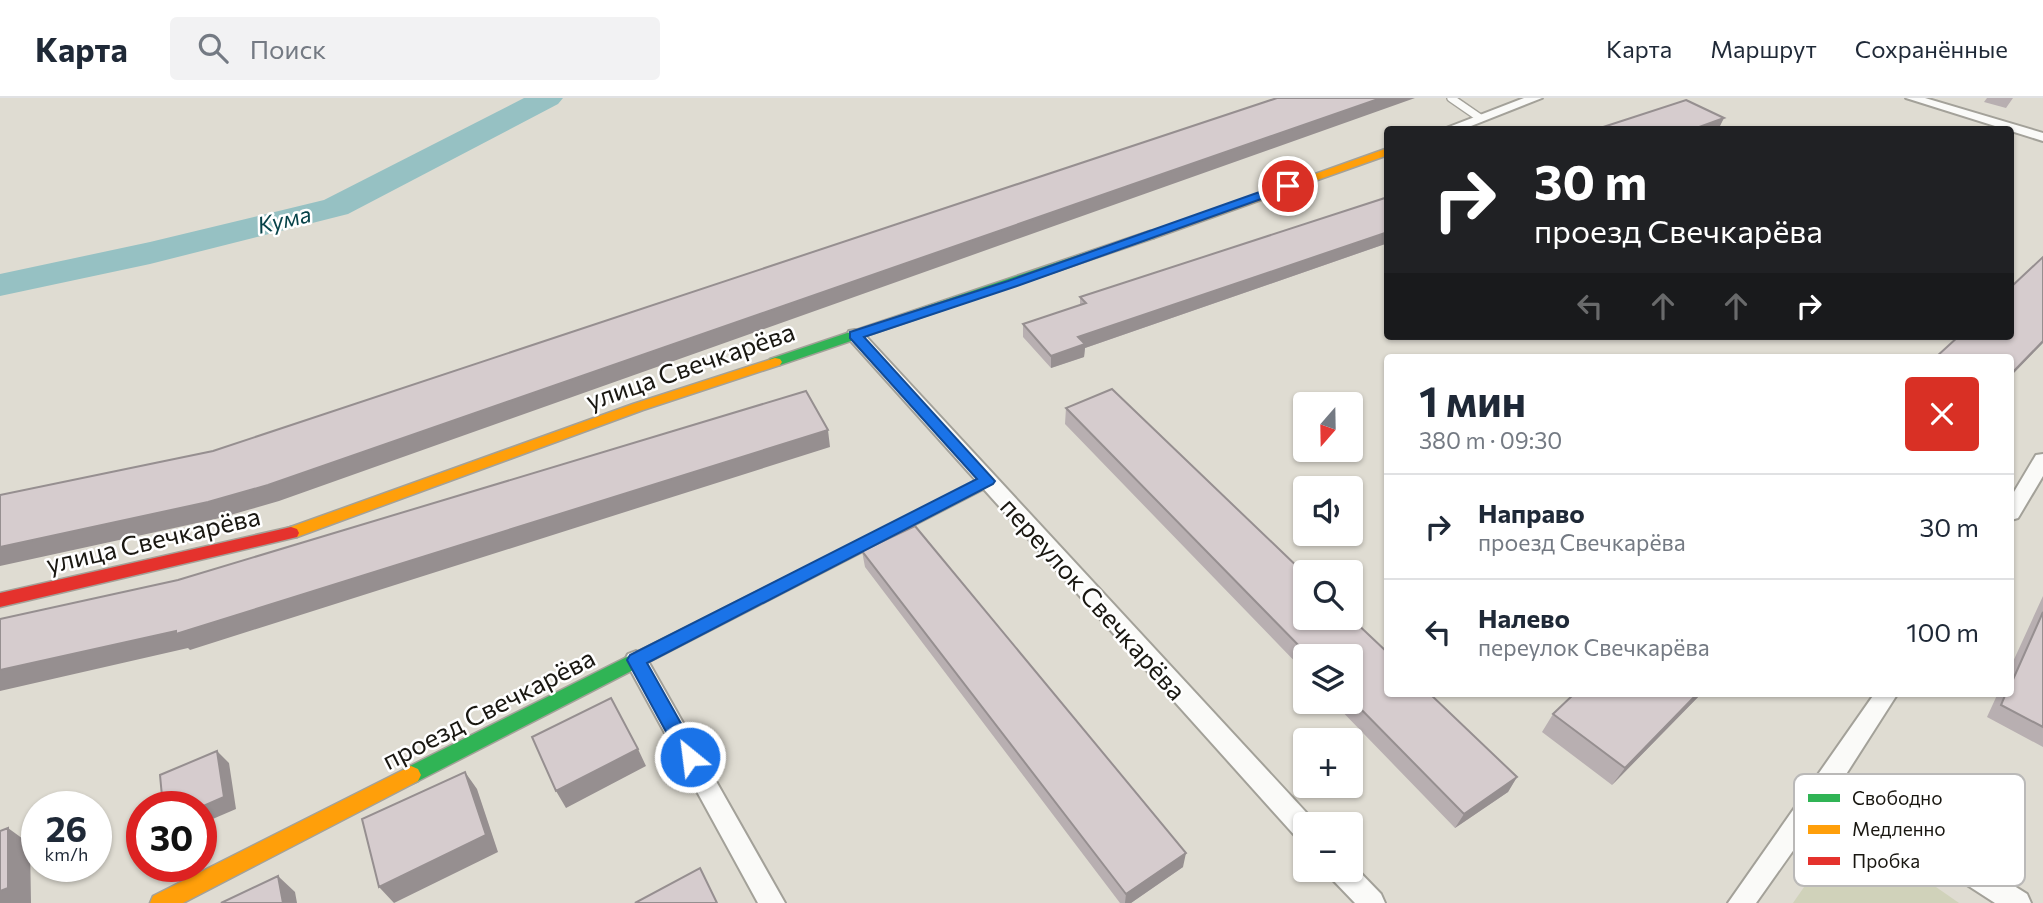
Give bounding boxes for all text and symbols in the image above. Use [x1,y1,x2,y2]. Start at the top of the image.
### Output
search box [170,17,660,80]
text: Карта [35,28,128,69]
icon: search [194,29,232,67]
text: Поиск [250,33,326,64]
text: Карта [1606,34,1672,63]
text: Маршрут [1710,34,1817,63]
text: Сохранённые [1855,34,2008,63]
text: 30 m [1534,150,1647,210]
icon: right [1419,154,1510,245]
pin [1258,156,1318,216]
icon: arrive [1269,167,1307,205]
water label: Кума [254,199,314,239]
text: проезд Свечкарёва [1534,210,1823,250]
icon: left [1571,287,1609,325]
icon: ahead [1644,287,1682,325]
icon: ahead [1717,287,1755,325]
icon: right [1790,287,1828,325]
street label: улица Свечкарёва [582,315,798,415]
text: 1 мин [1419,374,1526,426]
button: close [1905,377,1979,451]
north arrow [1293,392,1363,462]
map controls [1293,392,1363,882]
text: 380 m · 09:30 [1419,426,1562,454]
button: sound [1293,476,1363,546]
street label: переулок Свечкарёва [995,490,1193,706]
text: Направо [1478,497,1585,528]
street label: улица Свечкарёва [43,499,263,579]
icon: right [1419,508,1457,546]
text: 30 m [1920,511,1979,542]
text: проезд Свечкарёва [1478,528,1686,556]
button: search [1293,560,1363,630]
text: Налево [1478,602,1570,633]
icon: left [1419,613,1457,651]
text: 100 m [1906,616,1979,647]
text: переулок Свечкарёва [1478,633,1710,661]
street label: проезд Свечкарёва [376,641,600,775]
button: layers [1293,644,1363,714]
position arrow [653,720,727,794]
button: + [1293,728,1363,798]
legend [1794,774,2025,886]
text: Свободно [1852,786,1942,809]
speed limit sign: 30 [126,791,217,882]
text: 26 [46,806,87,849]
button: − [1293,812,1363,882]
text: Медленно [1852,817,1946,840]
text: km/h [45,843,88,865]
text: Пробка [1852,849,1920,872]

